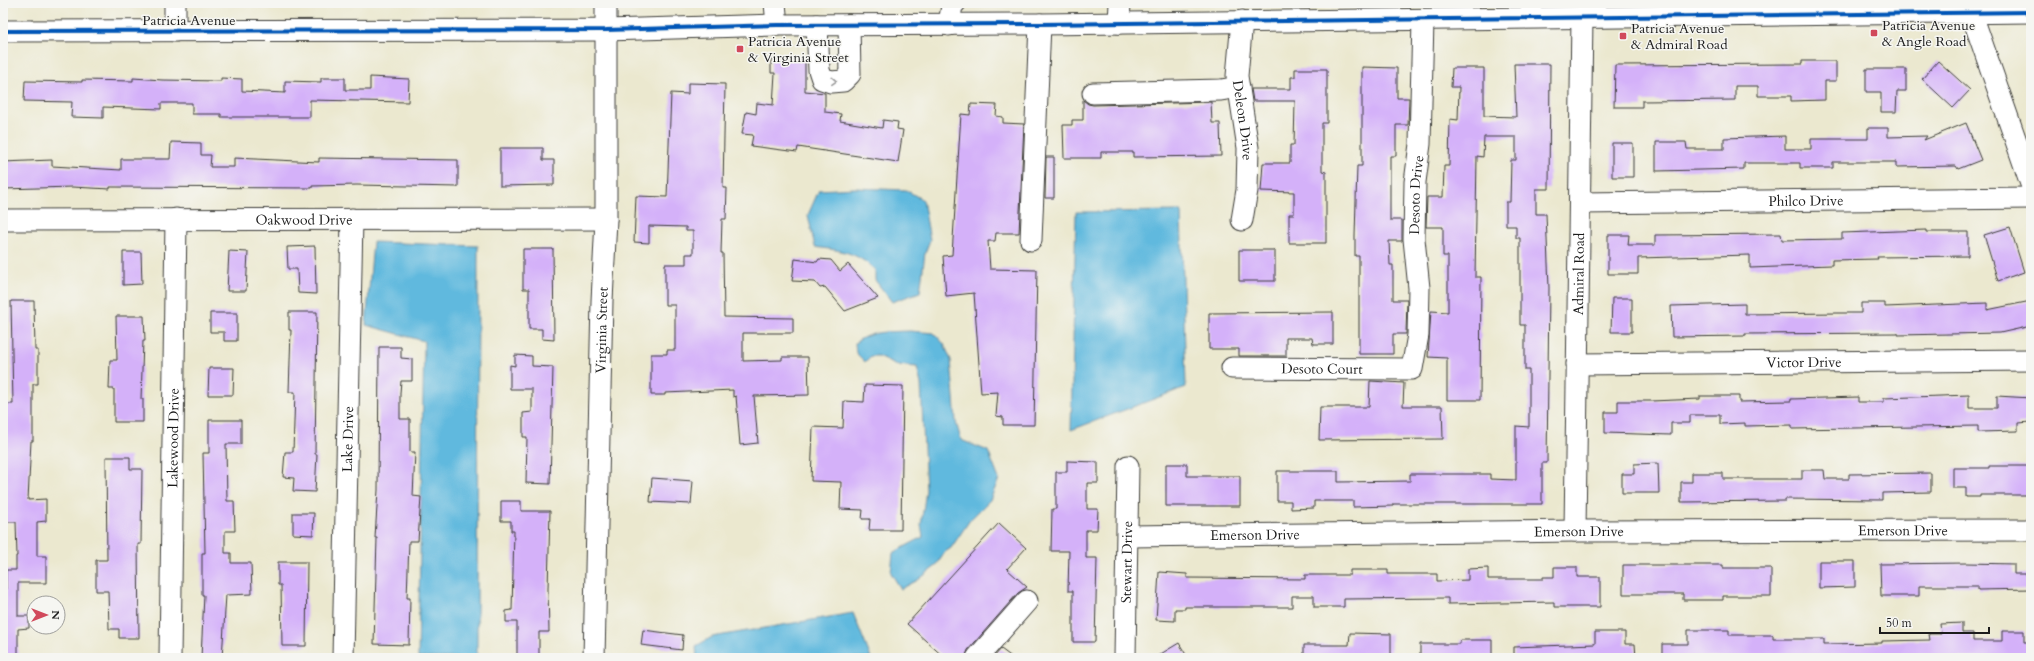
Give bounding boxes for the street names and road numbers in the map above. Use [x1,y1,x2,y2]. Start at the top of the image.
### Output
street label: Patricia Avenue [142,11,236,30]
street label: Deleon Drive [1228,79,1257,161]
street label: Desoto Drive [1405,154,1428,235]
street label: Philco Drive [1768,191,1844,211]
street label: Oakwood Drive [255,210,353,230]
street label: Admiral Road [1569,232,1589,315]
street label: Virginia Street [591,286,613,374]
street label: Victor Drive [1766,353,1842,372]
street label: Desoto Court [1281,359,1363,379]
street label: Lakewood Drive [163,388,184,488]
street label: Lake Drive [338,406,358,472]
street label: Stewart Drive [1117,521,1137,603]
street label: Emerson Drive [1858,521,1948,540]
street label: Emerson Drive [1534,522,1624,541]
street label: Emerson Drive [1210,525,1300,545]

